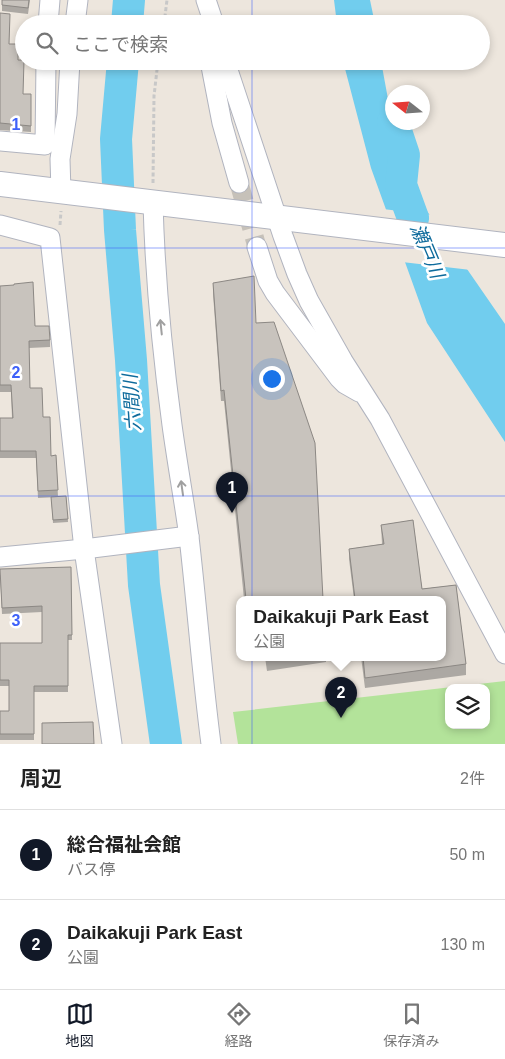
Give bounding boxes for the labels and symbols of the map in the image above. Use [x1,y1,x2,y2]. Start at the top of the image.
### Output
north arrow [385,85,430,130]
text: 1 [12,116,21,133]
water label: 瀬戸川 [406,221,449,283]
one-way arrow [156,319,166,335]
text: 2 [12,364,21,381]
your location [259,366,285,392]
water label: 六間川 [119,372,144,432]
pin: 1 [216,472,248,513]
one-way arrow [176,480,186,496]
text: 3 [12,612,21,629]
pin: 2 [325,677,357,718]

